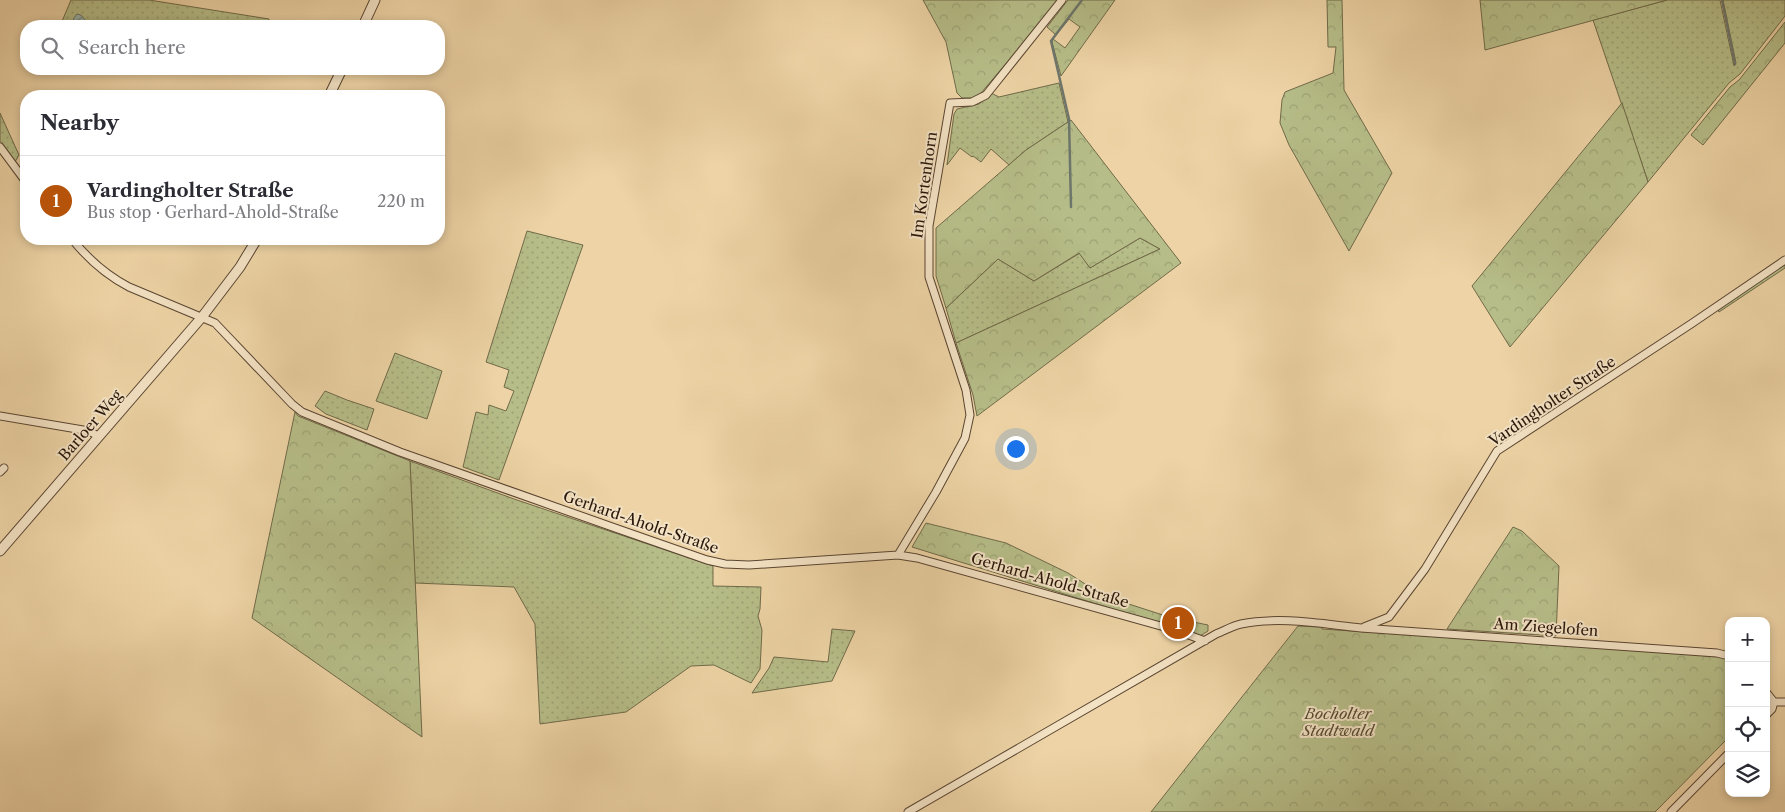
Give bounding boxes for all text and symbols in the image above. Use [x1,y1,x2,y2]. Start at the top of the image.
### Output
search box [20,20,445,75]
icon: search [38,34,66,62]
text: Search here [78,36,186,59]
text: Nearby [40,110,119,135]
street label: Im Kortenhorn [907,130,941,240]
text: Vardingholter Straße [87,179,294,202]
text: 1 [52,191,60,211]
text: 220 m [377,191,425,211]
text: Bus stop · Gerhard-Ahold-Straße [87,202,339,222]
street label: Vardingholter Straße [1484,352,1619,451]
street label: Barloer Weg [54,386,126,464]
your location [1003,436,1029,462]
street label: Gerhard-Ahold-Straße [561,486,721,558]
street label: Gerhard-Ahold-Straße [969,548,1131,612]
pin: 1 [1162,604,1194,642]
street label: Am Ziegelofen [1492,614,1600,640]
map controls [1725,617,1770,797]
button: + [1725,617,1770,662]
button: − [1725,662,1770,707]
park label: Bocholter Stadtwald [1301,704,1376,740]
button: locate [1725,707,1770,752]
button: layers [1725,752,1770,797]

